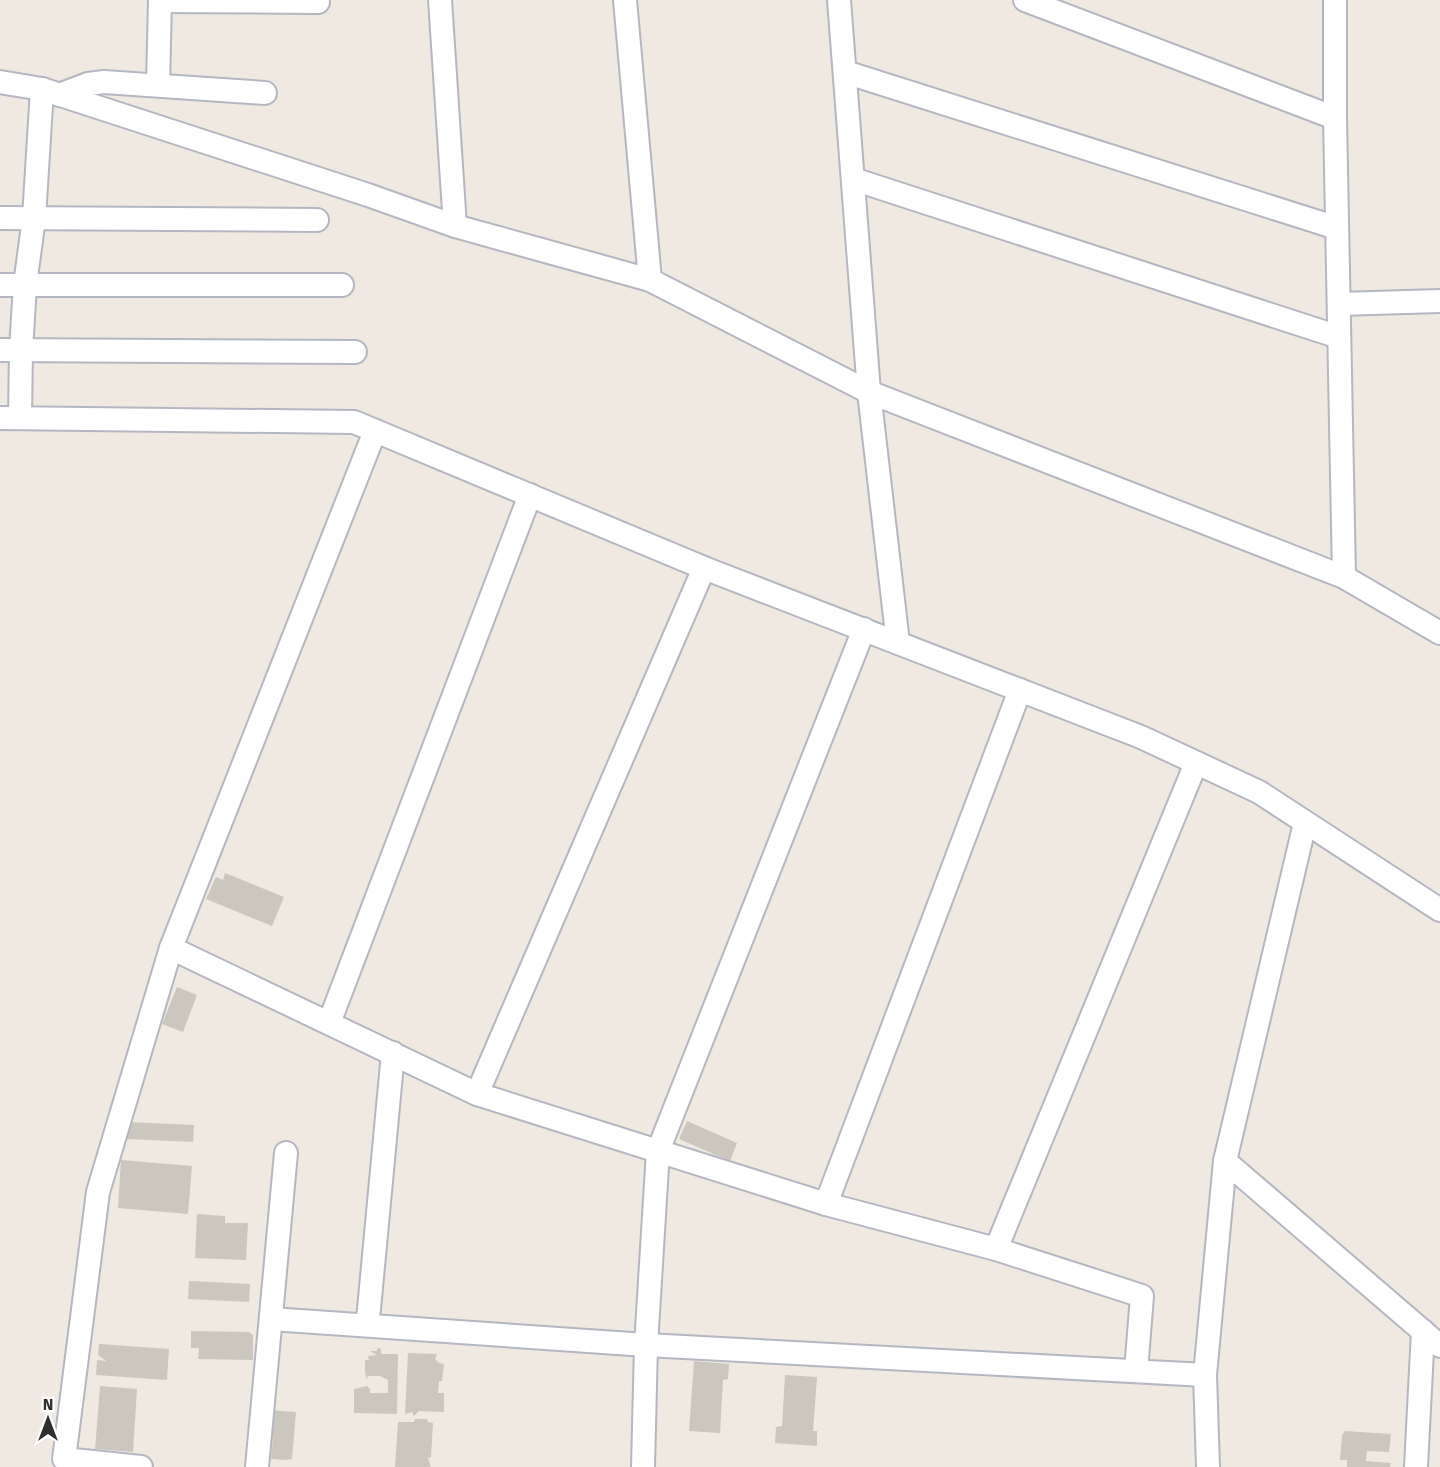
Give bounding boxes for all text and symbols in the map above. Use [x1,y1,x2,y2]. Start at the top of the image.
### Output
north arrow [18,1389,78,1449]
text: N [43,1395,53,1414]

